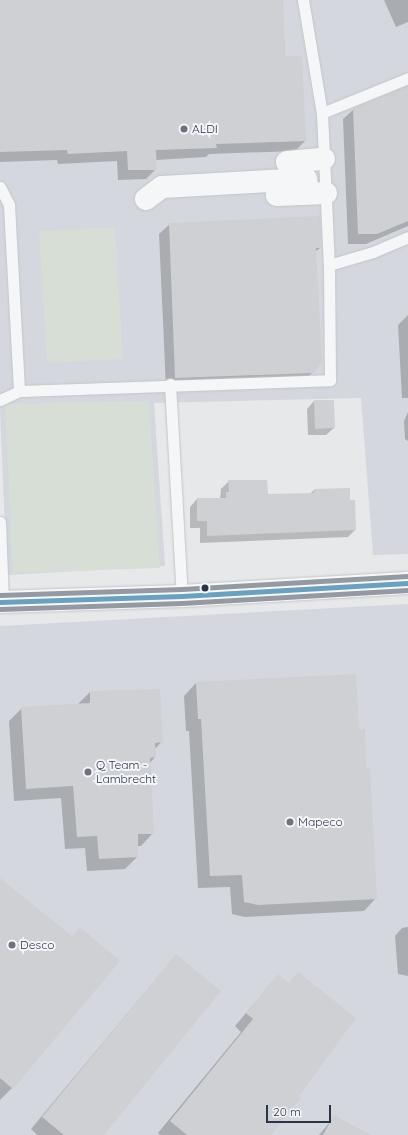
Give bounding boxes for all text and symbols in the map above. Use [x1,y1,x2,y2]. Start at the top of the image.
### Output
place label: ALDI [192,122,218,136]
marker: ALDI [179,124,189,134]
unlabelled marker [200,583,210,593]
place label: Q Team - Lambrecht [96,758,156,786]
marker: Q Team - Lambrecht [83,767,93,777]
place label: Mapeco [298,815,343,829]
marker: Mapeco [285,817,295,827]
place label: Desco [20,938,55,952]
marker: Desco [7,940,17,950]
scale bar [268,1097,333,1123]
text: 20 m [273,1104,301,1119]

